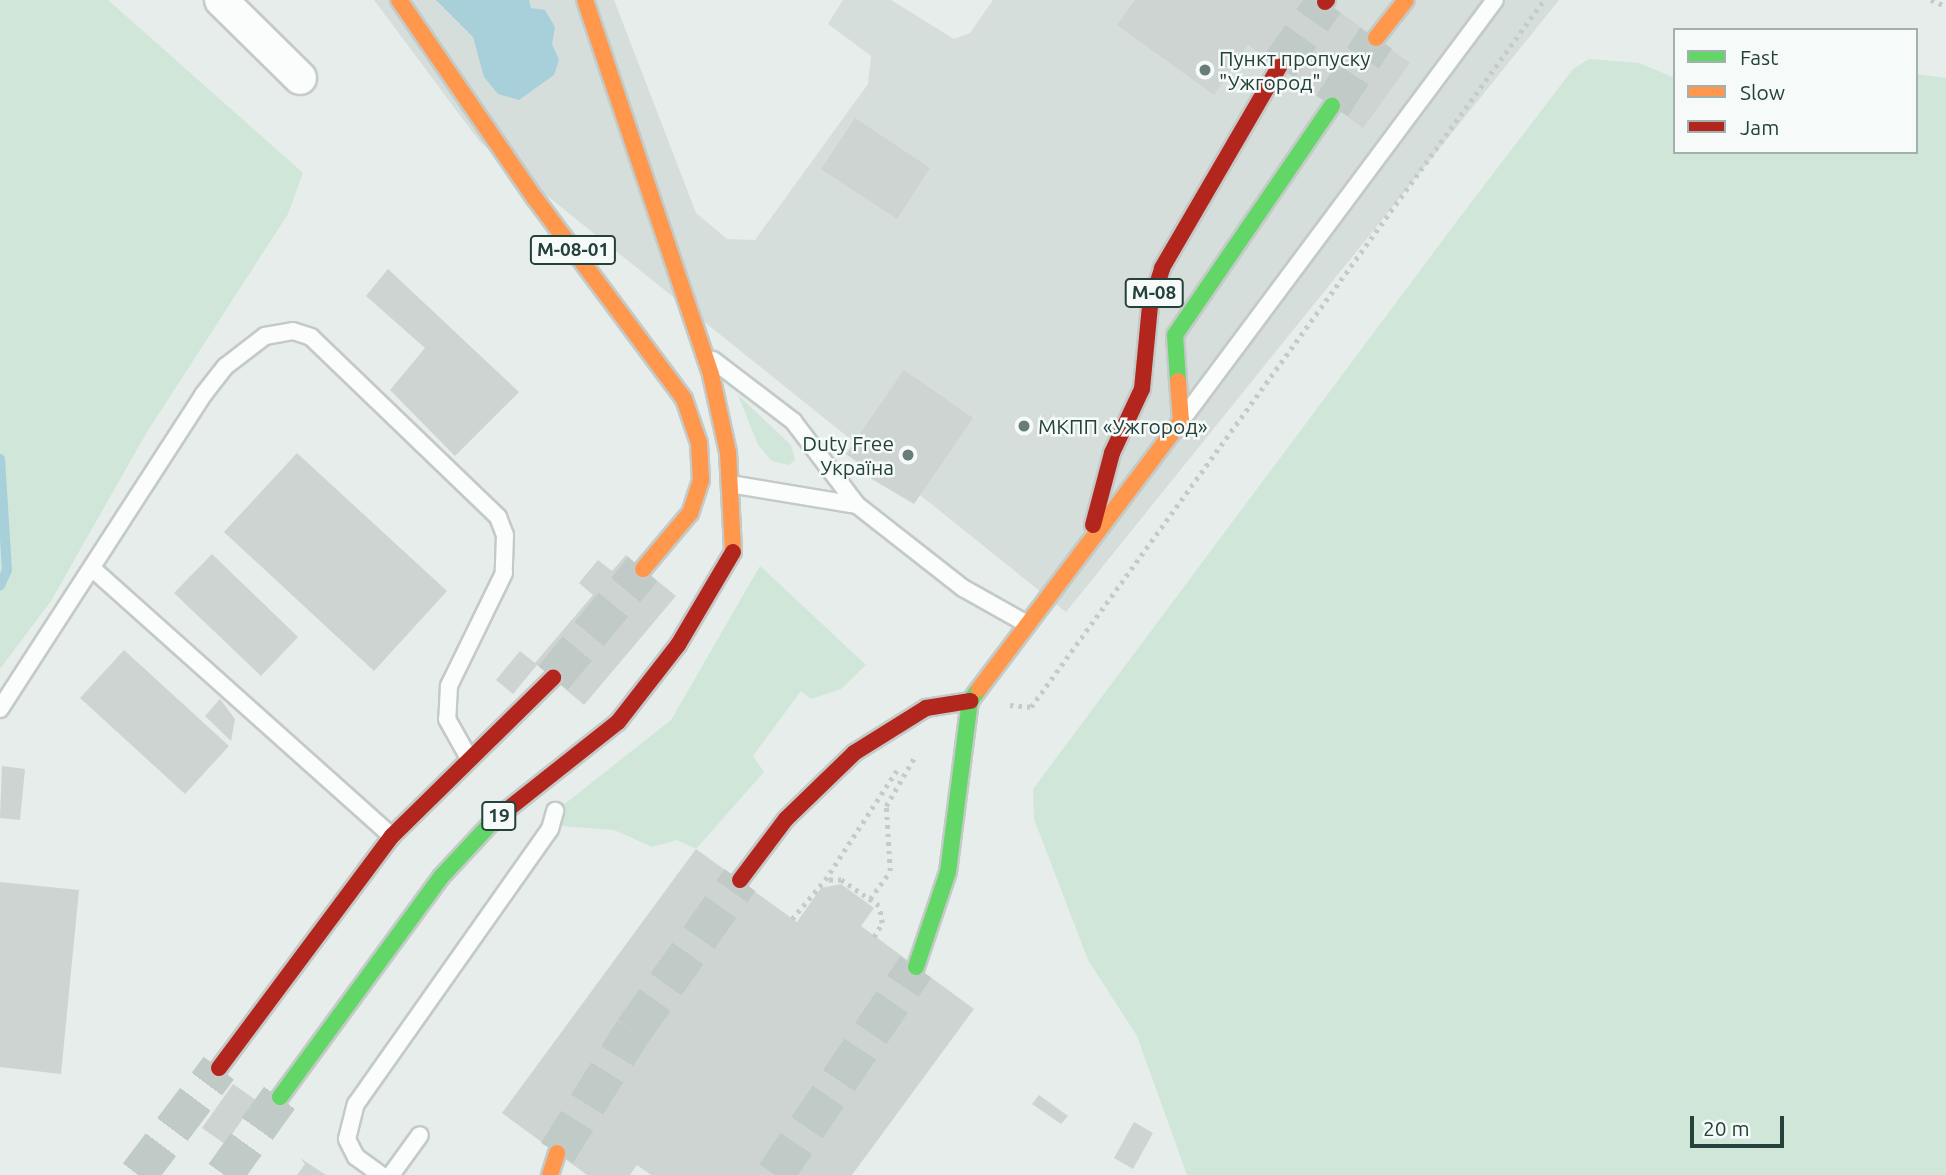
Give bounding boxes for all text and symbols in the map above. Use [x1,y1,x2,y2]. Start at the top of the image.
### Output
legend [1673,28,1918,154]
place label: Пункт пропуску "Ужгород" [1219,45,1370,95]
text: Fast [1740,45,1778,69]
marker: Пункт пропуску "Ужгород" [1197,62,1213,78]
text: Slow [1740,80,1785,104]
text: Jam [1740,115,1779,139]
road number: М-08-01 [529,234,617,266]
road number: М-08 [1124,278,1184,308]
place label: МКПП «Ужгород» [1038,413,1208,439]
marker: МКПП «Ужгород» [1016,418,1032,434]
place label: Duty Free Україна [802,430,894,480]
marker: Duty Free Україна [900,447,916,463]
road number: 19 [480,800,518,832]
scale bar [1694,1102,1788,1146]
text: 20 m [1703,1116,1750,1140]

